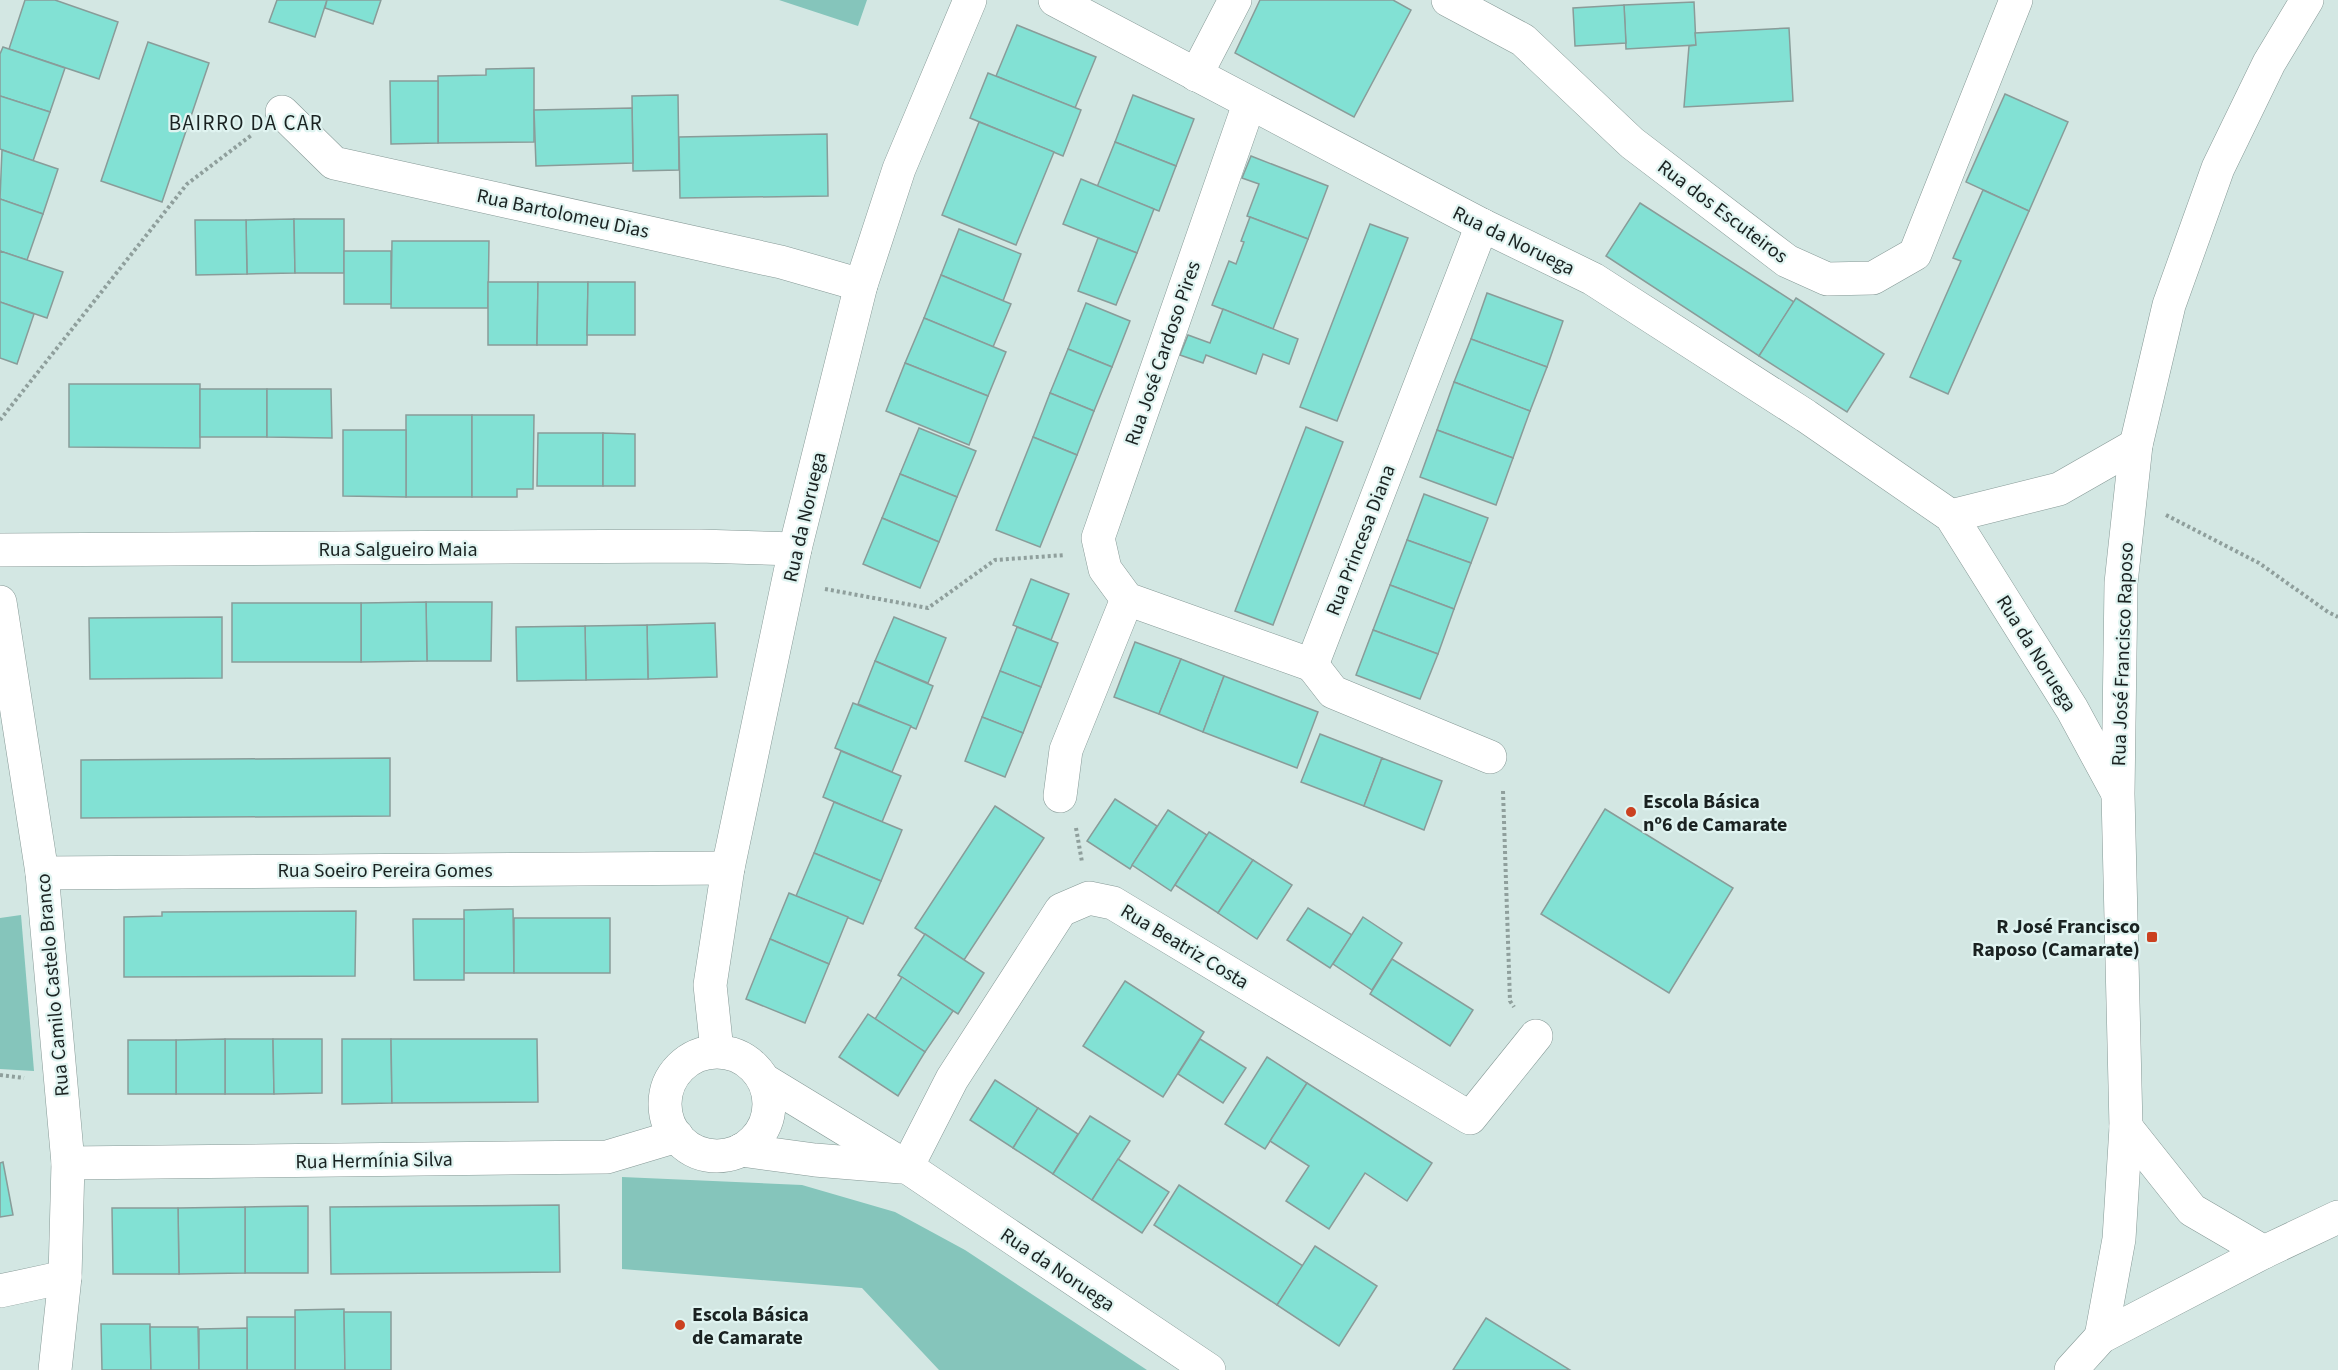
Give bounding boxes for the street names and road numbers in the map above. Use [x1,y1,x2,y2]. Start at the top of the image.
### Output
street label: Rua dos Escuteiros [1651,153,1793,270]
street label: Rua Bartolomeu Dias [474,182,652,246]
street label: Rua da Noruega [1448,199,1579,283]
street label: Rua José Cardoso Pires [1118,257,1208,449]
street label: Rua da Noruega [776,449,834,585]
street label: Rua Princesa Diana [1319,461,1403,620]
street label: Rua Salgueiro Maia [318,536,478,564]
street label: Rua José Francisco Raposo [2105,541,2141,767]
street label: Rua da Noruega [1989,590,2083,717]
street label: Rua Soeiro Pereira Gomes [277,857,493,885]
street label: Rua Camilo Castelo Branco [29,872,77,1098]
street label: Rua Beatriz Costa [1115,897,1254,996]
street label: Rua Hermínia Silva [295,1146,453,1176]
street label: Rua da Noruega [995,1221,1120,1319]

